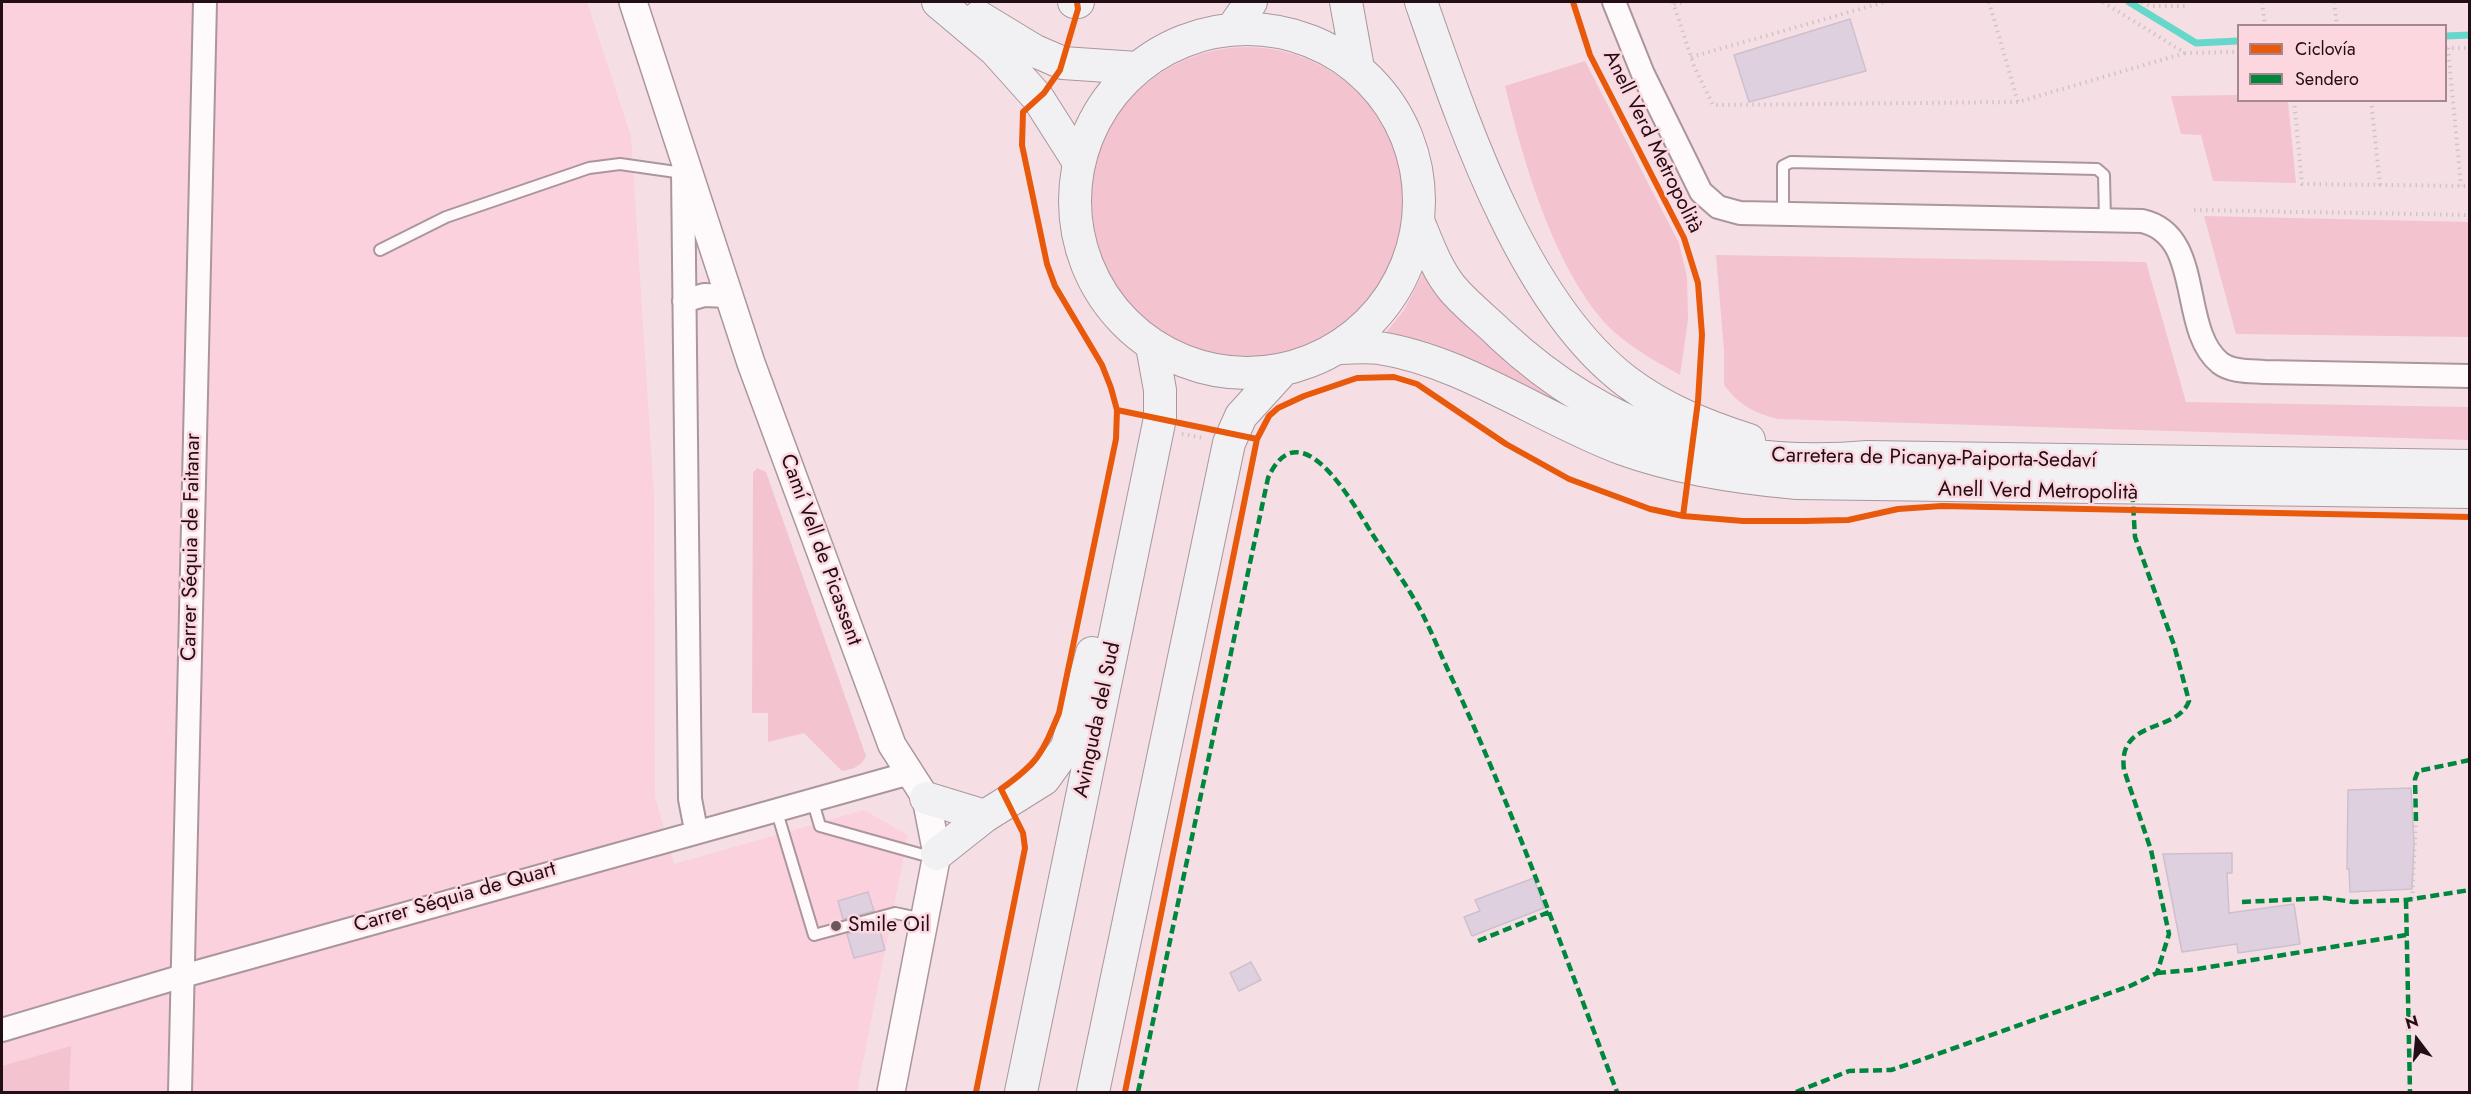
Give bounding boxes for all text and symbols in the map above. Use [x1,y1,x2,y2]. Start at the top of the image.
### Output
legend [2237,24,2447,102]
text: Ciclovía [2295,36,2356,62]
street label: Anell Verd Metropolità [1597,46,1707,238]
text: Sendero [2295,66,2359,92]
street label: Carrer Séquia de Faitanar [177,433,207,661]
street label: Carretera de Picanya-Paiporta-Sedaví [1771,444,2097,474]
street label: Camí Vell de Picassent [774,451,866,649]
street label: Anell Verd Metropolità [1938,478,2138,506]
street label: Avinguda del Sud [1069,640,1127,800]
street label: Carrer Séquia de Quart [351,857,559,939]
place label: Smile Oil [848,913,930,939]
marker: Smile Oil [829,919,843,933]
text: N [2403,1009,2421,1035]
north arrow [2387,1010,2447,1070]

